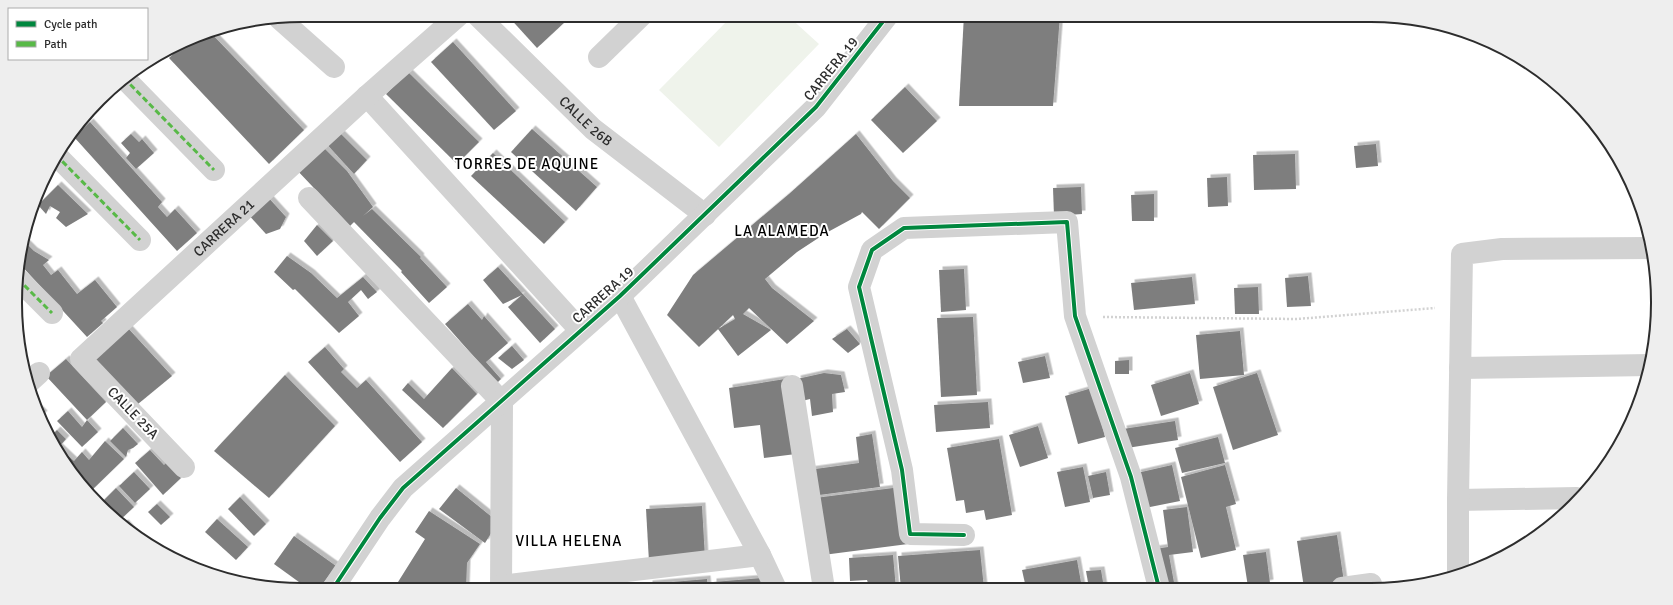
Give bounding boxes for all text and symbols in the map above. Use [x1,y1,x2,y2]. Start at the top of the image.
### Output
legend [8,8,148,60]
text: Cycle path [44,17,97,32]
street label: CARRERA 19 [800,34,862,104]
text: Path [44,37,67,52]
street label: CALLE 26B [556,92,616,149]
district label: TORRES DE AQUINE [455,155,599,173]
street label: CARRERA 21 [190,196,258,260]
district label: LA ALAMEDA [734,222,830,240]
street label: CARRERA 19 [569,263,637,327]
street label: CALLE 25A [104,383,162,443]
district label: VILLA HELENA [516,532,623,550]

